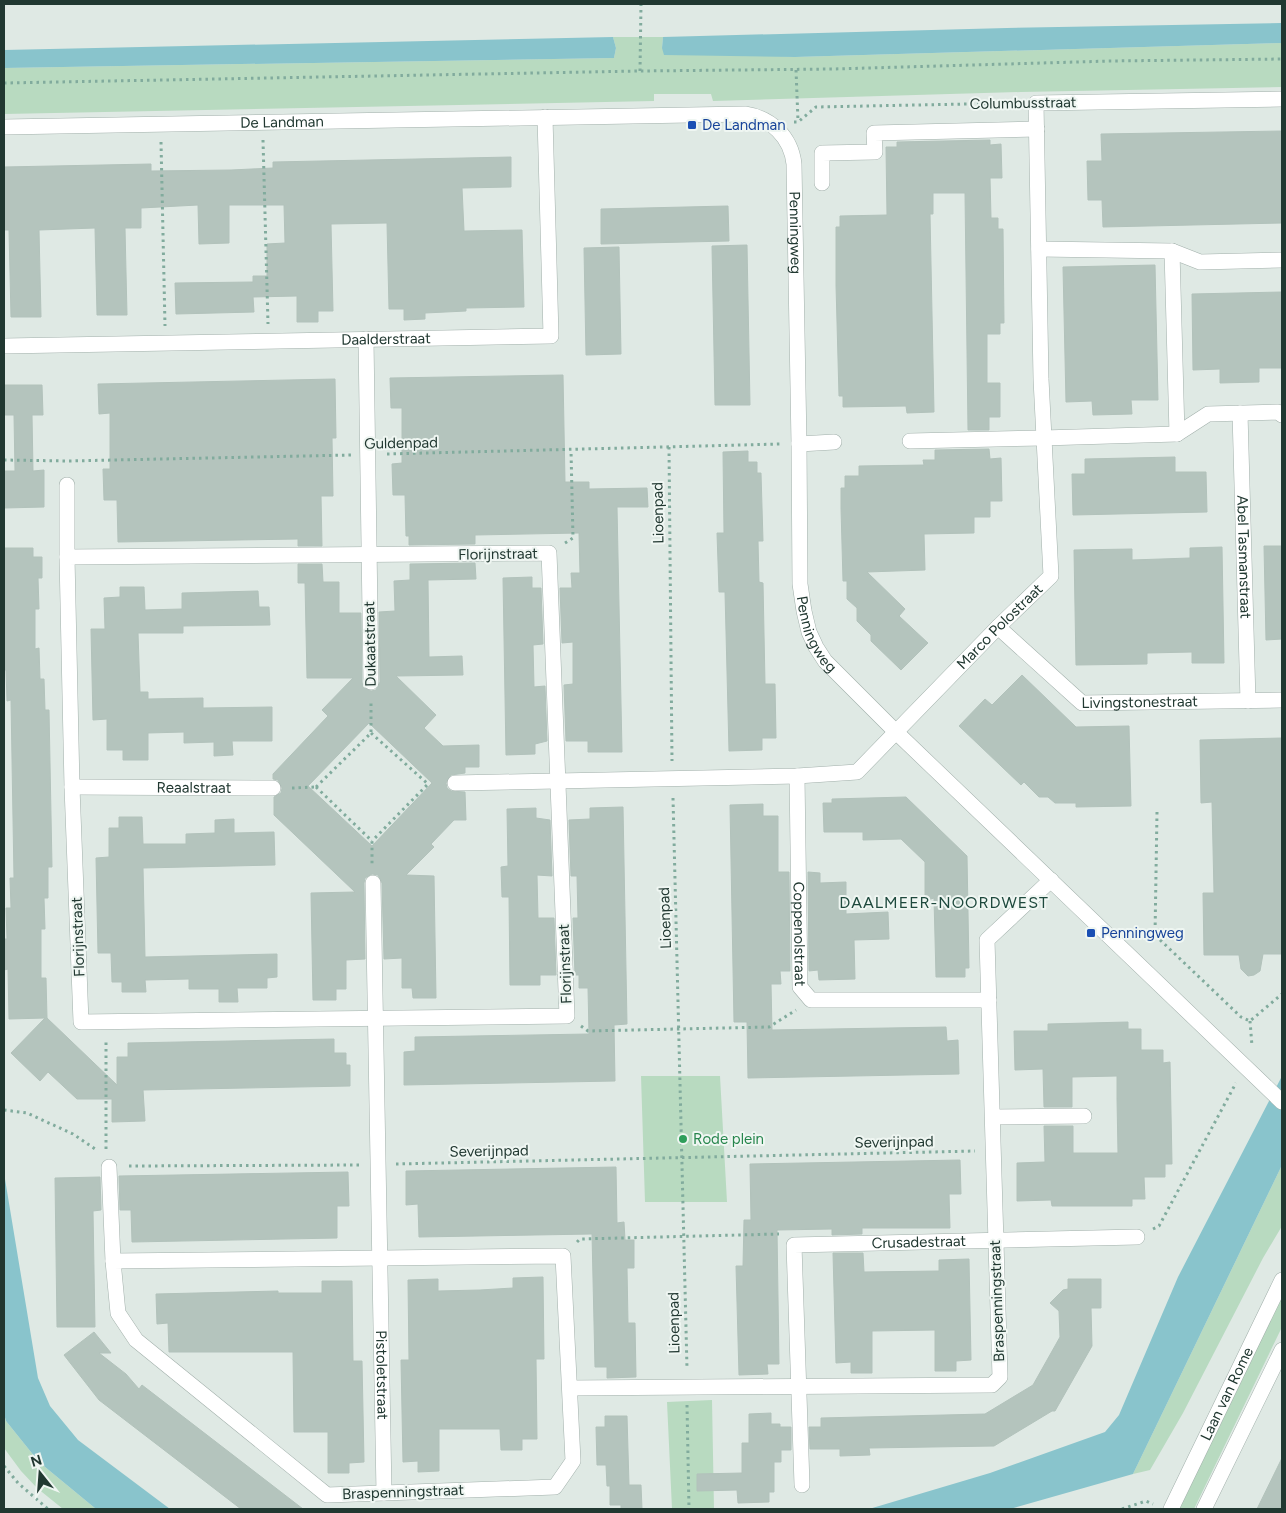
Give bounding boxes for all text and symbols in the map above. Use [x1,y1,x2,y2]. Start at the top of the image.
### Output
street label: Columbusstraat [969,93,1077,113]
street label: De Landman [240,112,324,132]
place label: De Landman [702,116,786,134]
marker: De Landman [686,119,698,131]
street label: Penningweg [785,191,805,274]
street label: Daalderstraat [341,329,431,349]
street label: Guldenpad [364,433,438,453]
street label: Lioenpad [648,482,668,544]
street label: Abel Tasmanstraat [1233,495,1255,619]
street label: Florijnstraat [458,544,538,564]
street label: Marco Polostraat [953,580,1047,673]
street label: Penningweg [793,595,840,676]
street label: Dukaatstraat [360,601,380,687]
street label: Livingstonestraat [1081,692,1198,712]
street label: Reaalstraat [156,778,232,797]
street label: Coppenolstraat [790,882,809,987]
street label: Lioenpad [655,887,675,949]
district label: DAALMEER-NOORDWEST [839,893,1049,912]
street label: Florijnstraat [68,896,88,977]
street label: Florijnstraat [555,923,575,1004]
place label: Penningweg [1101,924,1184,942]
marker: Penningweg [1085,927,1097,939]
place label: Rode plein [693,1130,764,1148]
street label: Severijnpad [854,1132,934,1152]
marker: Rode plein [677,1133,689,1145]
street label: Severijnpad [449,1141,529,1161]
street label: Crusadestraat [871,1232,967,1252]
street label: Braspenningstraat [986,1239,1008,1362]
street label: Lioenpad [664,1292,684,1354]
street label: Pistoletstraat [372,1330,392,1420]
street label: Laan van Rome [1197,1344,1257,1443]
north arrow [15,1448,65,1498]
text: N [29,1451,44,1471]
street label: Braspenningstraat [342,1481,465,1503]

